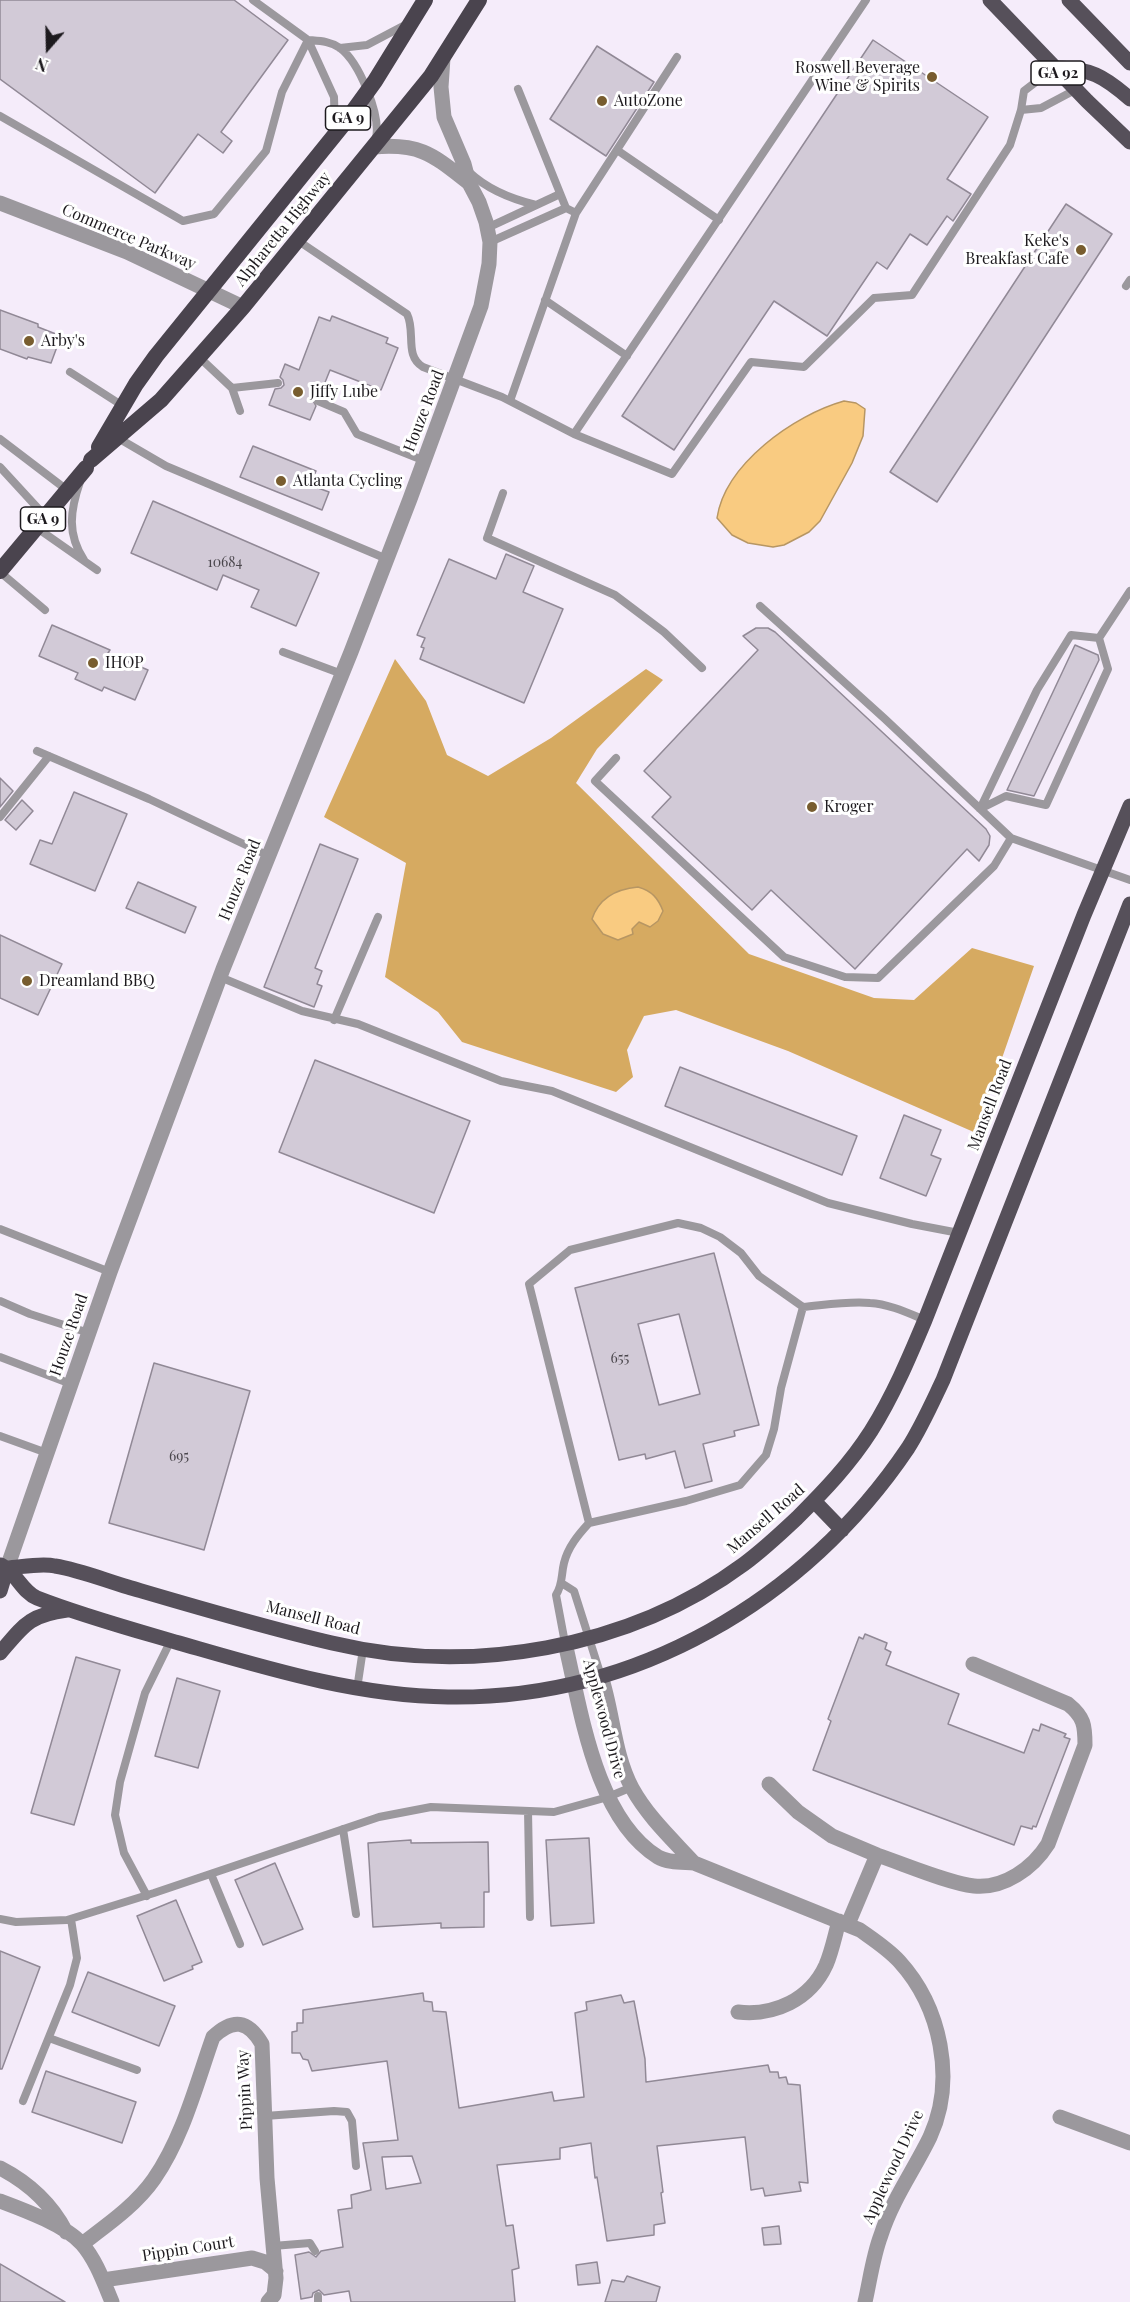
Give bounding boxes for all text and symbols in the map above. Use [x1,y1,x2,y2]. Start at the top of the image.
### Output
north arrow [18,18,78,78]
text: N [33,54,51,77]
place label: Roswell Beverage Wine & Spirits [795,58,920,96]
road number: GA 92 [1031,61,1085,85]
marker: Roswell Beverage Wine & Spirits [925,70,939,84]
place label: AutoZone [614,91,683,111]
marker: AutoZone [595,94,609,108]
road number: GA 9 [326,106,370,130]
street label: Alpharetta Highway [231,168,335,290]
street label: Commerce Parkway [59,200,199,274]
place label: Keke's Breakfast Cafe [965,231,1069,269]
marker: Keke's Breakfast Cafe [1074,243,1088,257]
place label: Arby's [41,331,85,351]
marker: Arby's [22,334,36,348]
street label: Houze Road [400,367,448,455]
place label: Jiffy Lube [310,382,378,402]
marker: Jiffy Lube [291,385,305,399]
place label: Atlanta Cycling [293,471,402,491]
marker: Atlanta Cycling [274,474,288,488]
road number: GA 9 [20,507,66,531]
house number: 10684 [207,555,243,571]
place label: IHOP [105,653,143,673]
marker: IHOP [86,656,100,670]
place label: Kroger [824,797,874,817]
marker: Kroger [805,800,819,814]
street label: Houze Road [215,837,265,923]
place label: Dreamland BBQ [39,971,155,991]
marker: Dreamland BBQ [20,974,34,988]
street label: Mansell Road [964,1057,1016,1153]
street label: Houze Road [46,1291,92,1379]
house number: 655 [611,1351,629,1367]
house number: 695 [169,1449,189,1465]
street label: Mansell Road [723,1480,809,1558]
street label: Mansell Road [264,1597,362,1639]
street label: Applewood Drive [579,1657,629,1781]
street label: Pippin Way [233,2049,257,2131]
street label: Applewood Drive [858,2107,928,2227]
street label: Pippin Court [141,2232,235,2266]

